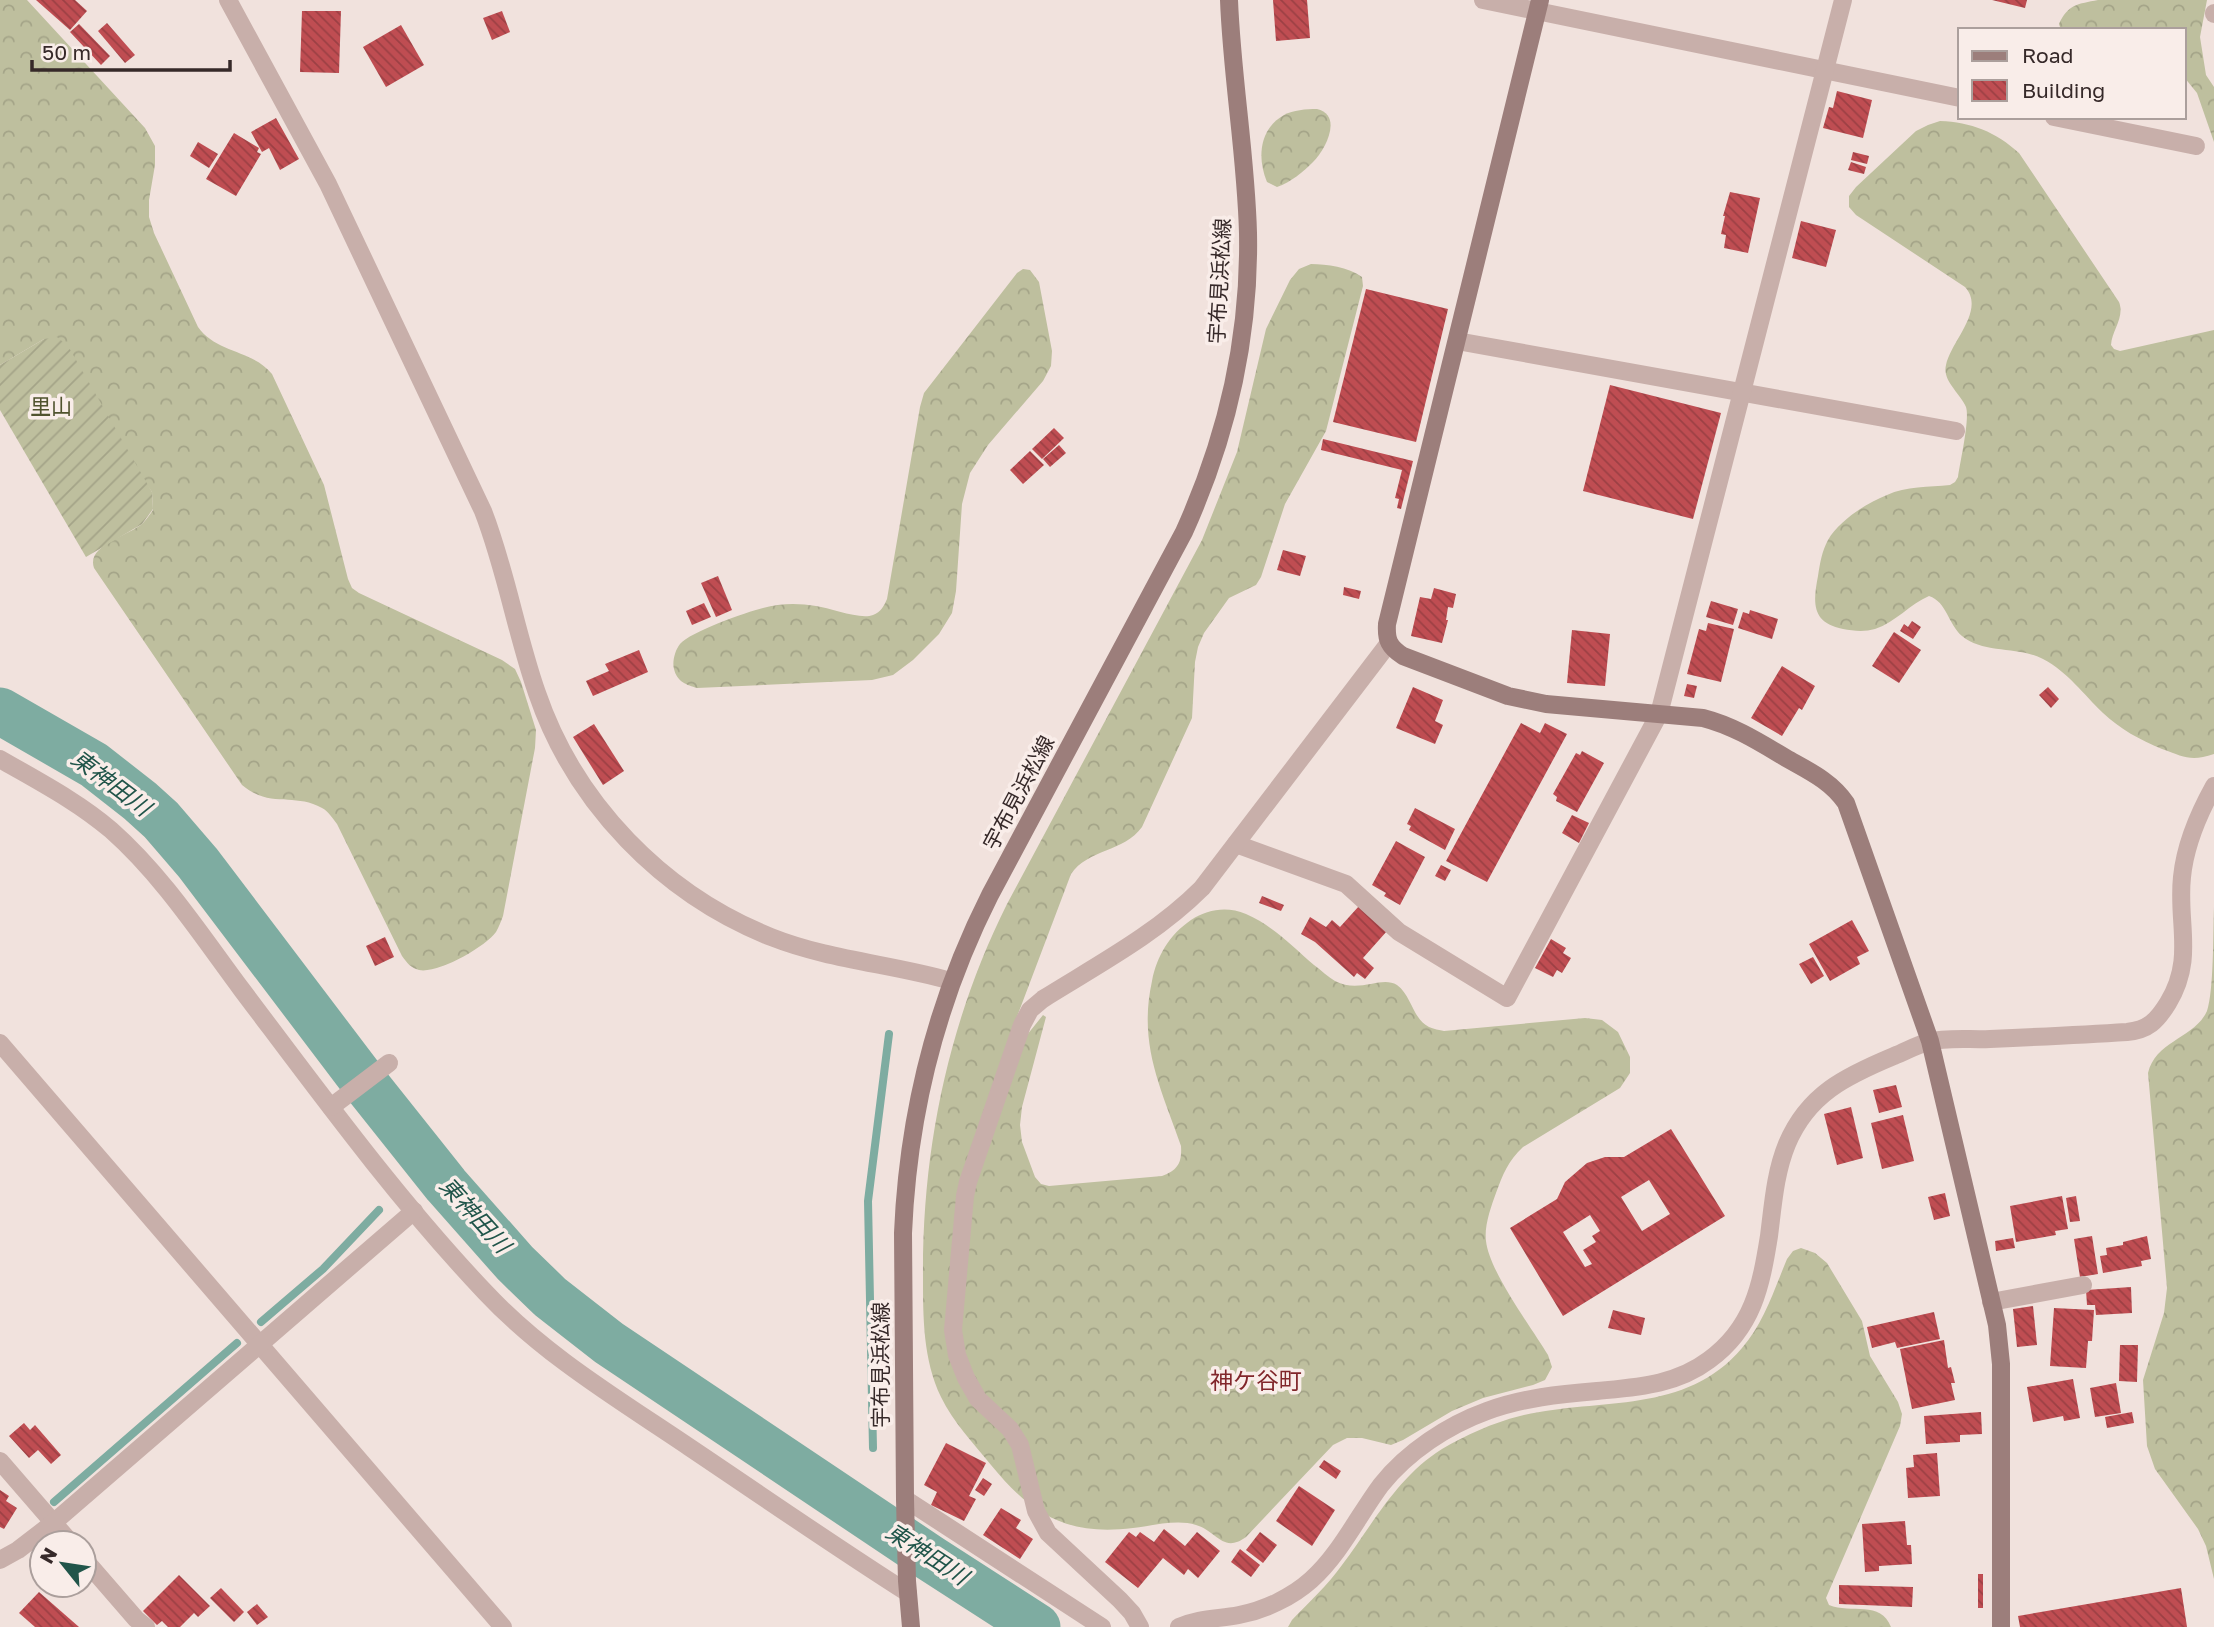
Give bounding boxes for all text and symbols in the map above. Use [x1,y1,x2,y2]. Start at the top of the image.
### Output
scale bar [32,28,229,72]
legend [1958,28,2186,119]
text: 50 m [42,39,91,65]
text: Road [2022,42,2073,68]
text: Building [2022,77,2105,103]
street label: 宇布見浜松線 [1203,217,1235,345]
park label: 里山 [30,393,72,419]
street label: 宇布見浜松線 [977,731,1059,854]
water label: 東神田川 [66,743,159,823]
water label: 東神田川 [435,1171,519,1260]
street label: 宇布見浜松線 [867,1302,893,1428]
district label: 神ケ谷町 [1210,1366,1302,1394]
water label: 東神田川 [881,1516,976,1592]
north arrow [28,1529,98,1599]
text: N [34,1543,61,1567]

